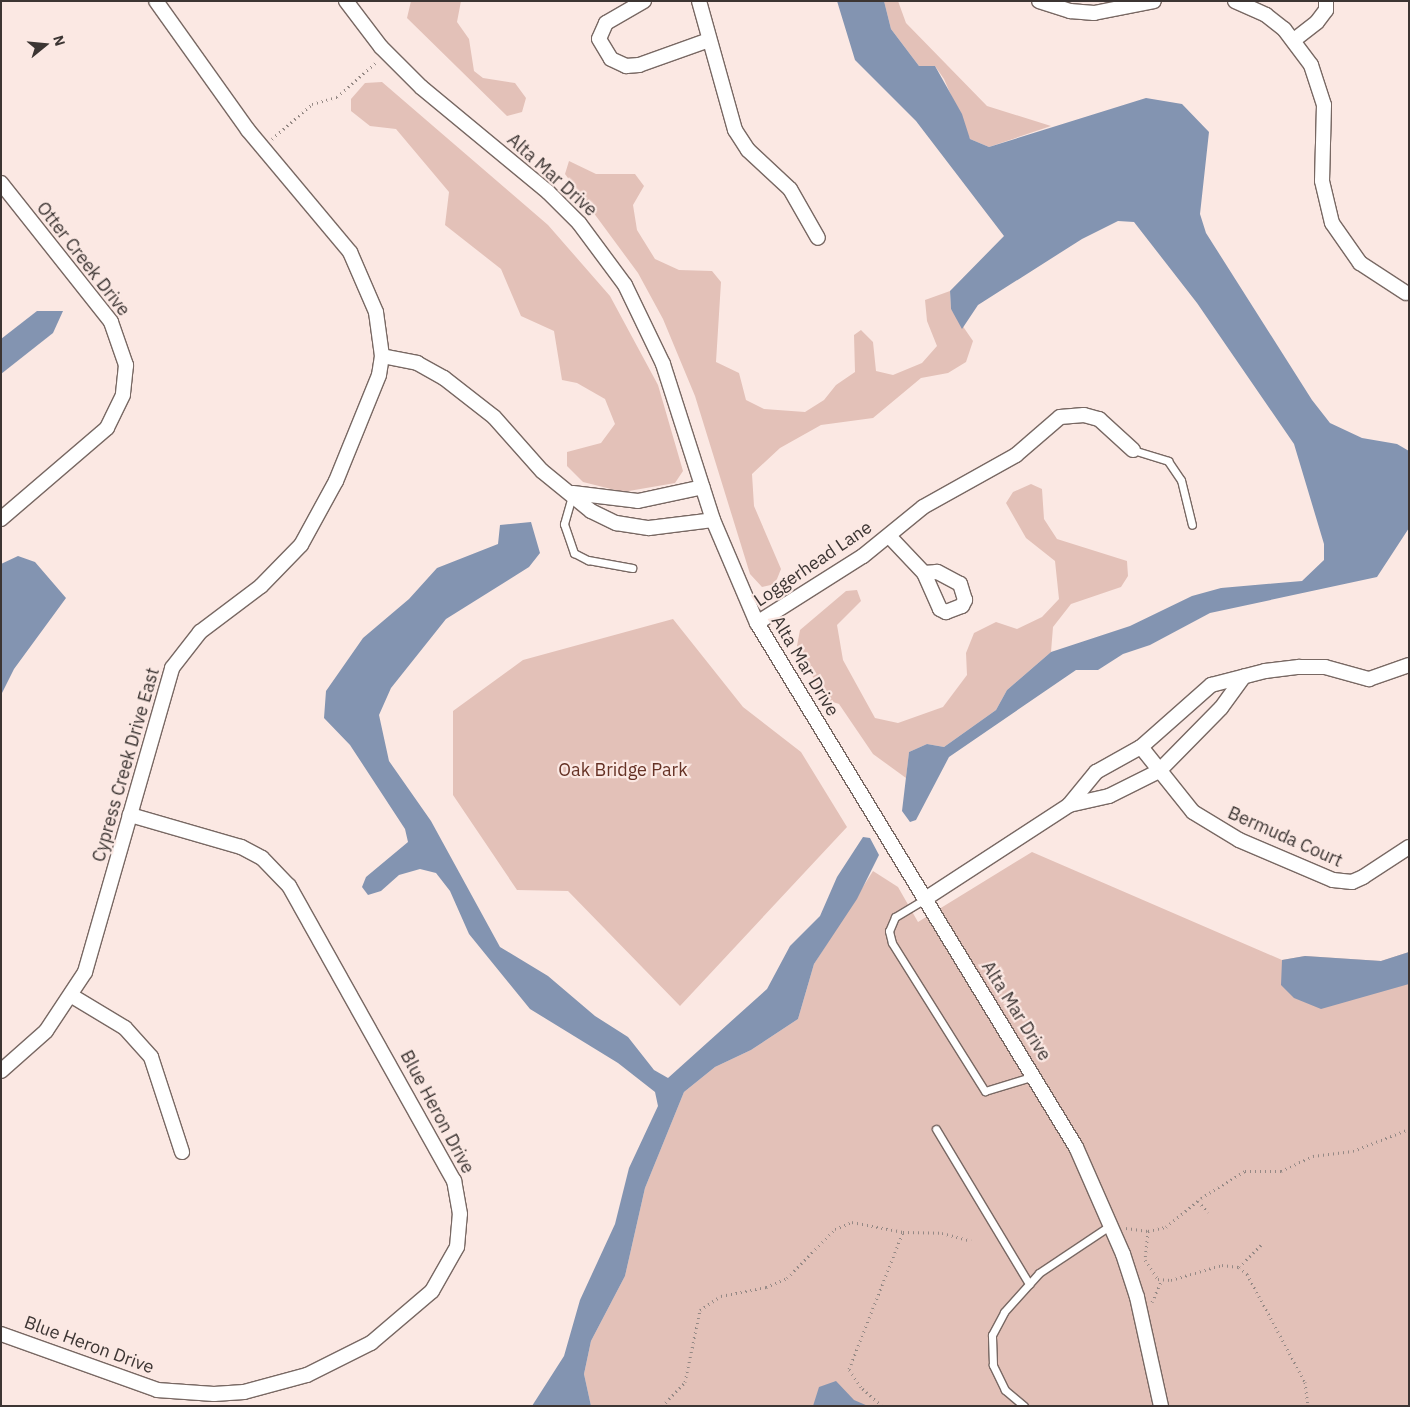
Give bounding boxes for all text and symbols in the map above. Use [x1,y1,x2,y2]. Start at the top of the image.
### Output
north arrow [20,20,70,70]
text: N [49,33,69,48]
street label: Alta Mar Drive [503,129,601,221]
street label: Otter Creek Drive [32,198,134,320]
street label: Loggerhead Lane [750,517,876,611]
street label: Alta Mar Drive [767,612,843,720]
street label: Cypress Creek Drive East [88,665,164,865]
park label: Oak Bridge Park [558,759,688,781]
street label: Bermuda Court [1224,802,1346,872]
street label: Alta Mar Drive [977,957,1055,1065]
street label: Blue Heron Drive [395,1047,479,1177]
street label: Blue Heron Drive [21,1312,157,1378]

